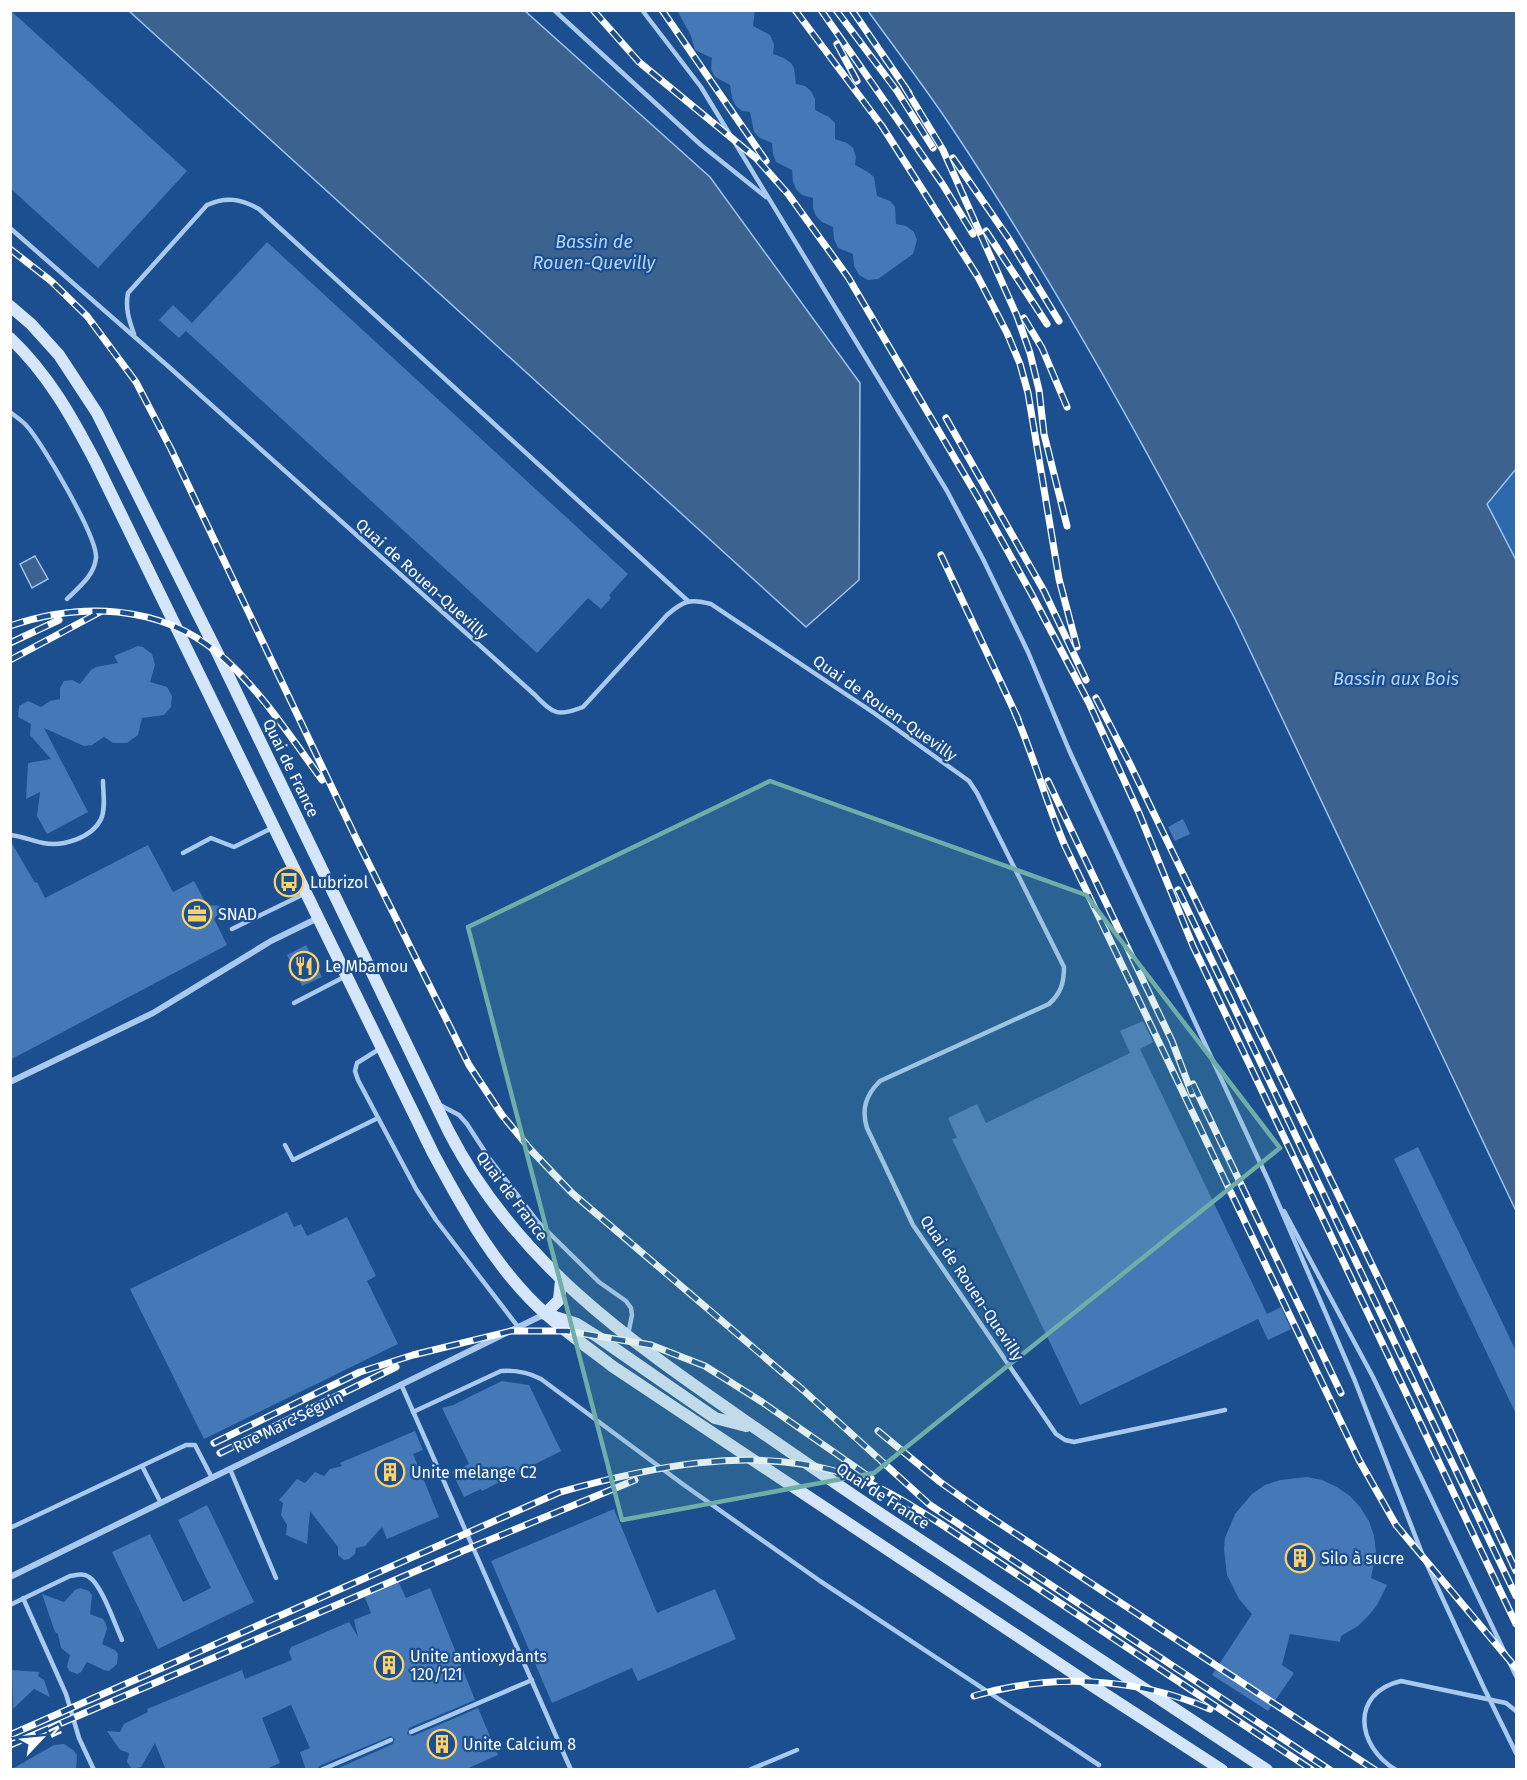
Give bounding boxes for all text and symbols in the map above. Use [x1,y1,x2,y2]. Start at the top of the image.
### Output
water label: Bassin de Rouen-Quevilly [533,231,657,274]
street label: Quai de Rouen-Quevilly [352,515,492,644]
street label: Quai de Rouen-Quevilly [809,651,961,765]
water label: Bassin aux Bois [1333,668,1459,690]
street label: Quai de France [259,716,323,820]
bus stop icon: Lubrizol [273,866,305,898]
place label: Lubrizol [310,873,368,892]
office icon: SNAD [181,898,213,930]
place label: SNAD [218,905,257,924]
restaurant icon: Le Mbamou [288,950,320,982]
place label: Le Mbamou [325,957,408,976]
street label: Quai de France [472,1147,552,1245]
street label: Quai de Rouen-Quevilly [916,1212,1028,1364]
street label: Rue Marc Séguin [230,1387,346,1457]
building icon: Unite melange C2 [374,1456,406,1488]
street label: Quai de France [833,1459,933,1533]
place label: Unite melange C2 [411,1463,537,1482]
building icon: Silo à sucre [1284,1542,1316,1574]
place label: Silo à sucre [1321,1549,1404,1568]
place label: Unite antioxydants 120/121 [410,1647,547,1684]
building icon: Unite antioxydants 120/121 [373,1649,405,1681]
north arrow [12,1708,72,1768]
text: N [44,1723,66,1741]
building icon: Unite Calcium 8 [426,1728,458,1760]
place label: Unite Calcium 8 [463,1735,576,1754]

